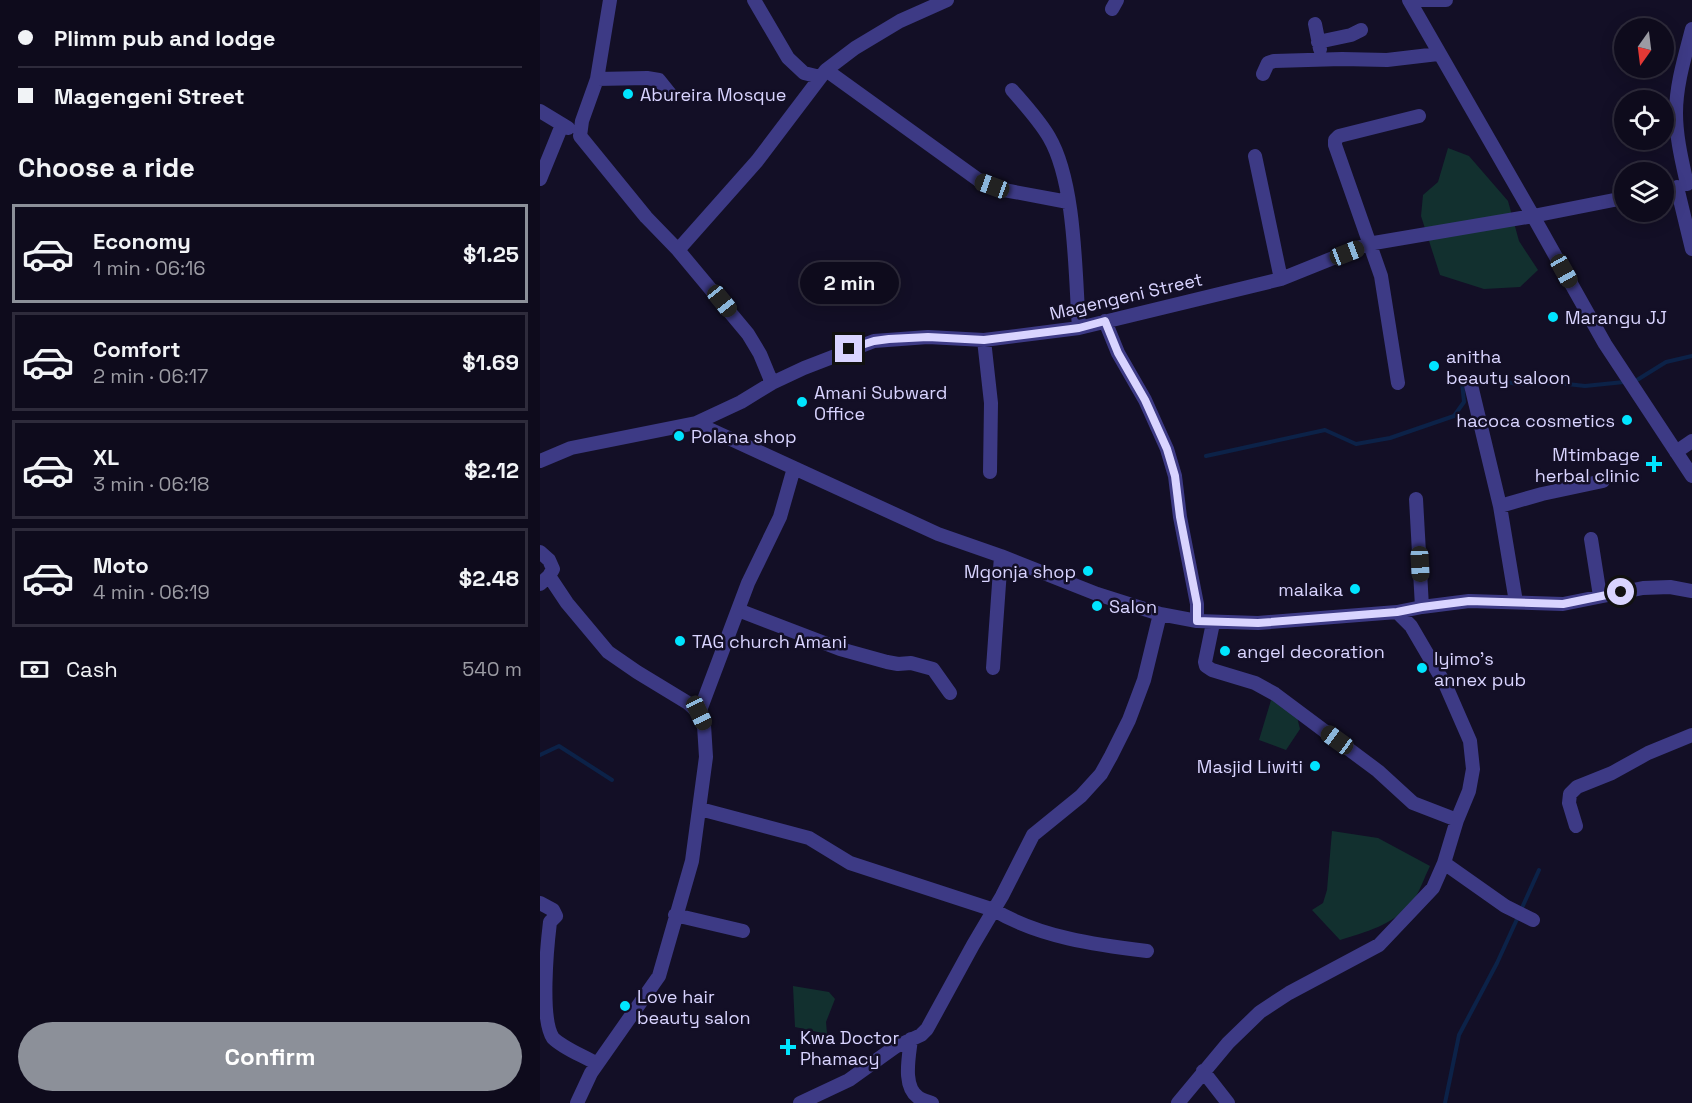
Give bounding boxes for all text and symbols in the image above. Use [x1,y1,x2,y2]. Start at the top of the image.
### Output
north arrow [1614,18,1674,78]
map controls [1614,18,1674,222]
text: Plimm pub and lodge [54,24,275,52]
text: Magengeni Street [54,82,245,110]
place label: Abureira Mosque [640,83,786,106]
marker: Abureira Mosque [621,87,635,101]
button: locate [1614,90,1674,150]
text: Choose a ride [18,150,195,185]
button: layers [1614,162,1674,222]
car [972,171,1012,201]
icon: car [21,227,75,281]
text: Economy [93,227,191,255]
car [1327,238,1367,268]
text: $1.25 [463,240,519,268]
car [1547,251,1581,291]
text: 1 min · 06:16 [93,255,206,281]
callout: 2 min [800,262,898,304]
street label: Magengeni Street [1047,267,1205,325]
text: 2 min [824,270,875,296]
car [704,281,740,321]
place label: Marangu JJ [1565,306,1667,329]
marker: Marangu JJ [1546,310,1560,324]
icon: car [21,335,75,389]
text: Comfort [93,335,181,363]
route end [835,335,862,362]
place label: anitha beauty saloon [1446,345,1571,389]
text: $1.69 [462,348,519,376]
marker: anitha beauty saloon [1427,359,1441,373]
text: 2 min · 06:17 [93,363,208,389]
place label: Amani Subward Office [814,381,947,425]
marker: Amani Subward Office [795,395,809,409]
place label: hacoca cosmetics [1456,409,1615,432]
marker: hacoca cosmetics [1620,413,1634,427]
place label: Polana shop [691,425,797,448]
marker: Polana shop [672,429,686,443]
icon: car [21,443,75,497]
text: XL [93,443,119,471]
place label: Mtimbage herbal clinic [1535,443,1640,487]
marker: Mtimbage herbal clinic [1645,455,1663,473]
text: $2.12 [464,456,519,484]
text: 3 min · 06:18 [93,471,210,497]
car [1410,546,1430,582]
icon: car [21,551,75,605]
text: Moto [93,551,149,579]
place label: Mgonja shop [964,560,1076,583]
text: $2.48 [459,564,519,592]
marker: Mgonja shop [1081,564,1095,578]
place label: malaika [1278,578,1343,601]
route start [1607,578,1634,605]
text: 4 min · 06:19 [93,579,210,605]
marker: malaika [1348,582,1362,596]
place label: Salon [1109,595,1157,618]
marker: Salon [1090,599,1104,613]
place label: TAG church Amani [692,630,847,653]
marker: TAG church Amani [673,634,687,648]
place label: angel decoration [1237,640,1385,663]
marker: angel decoration [1218,644,1232,658]
place label: lyimo's annex pub [1434,647,1526,691]
icon: cash [18,653,51,686]
text: Cash [66,655,118,683]
text: 540 m [462,656,522,682]
marker: lyimo's annex pub [1415,661,1429,675]
car [683,693,715,733]
car [1317,722,1357,758]
place label: Masjid Liwiti [1197,755,1303,778]
marker: Masjid Liwiti [1308,759,1322,773]
place label: Love hair beauty salon [637,985,751,1029]
marker: Love hair beauty salon [618,999,632,1013]
button: Confirm [18,1022,522,1091]
place label: Kwa Doctor Phamacy [800,1026,899,1070]
marker: Kwa Doctor Phamacy [781,1040,795,1054]

